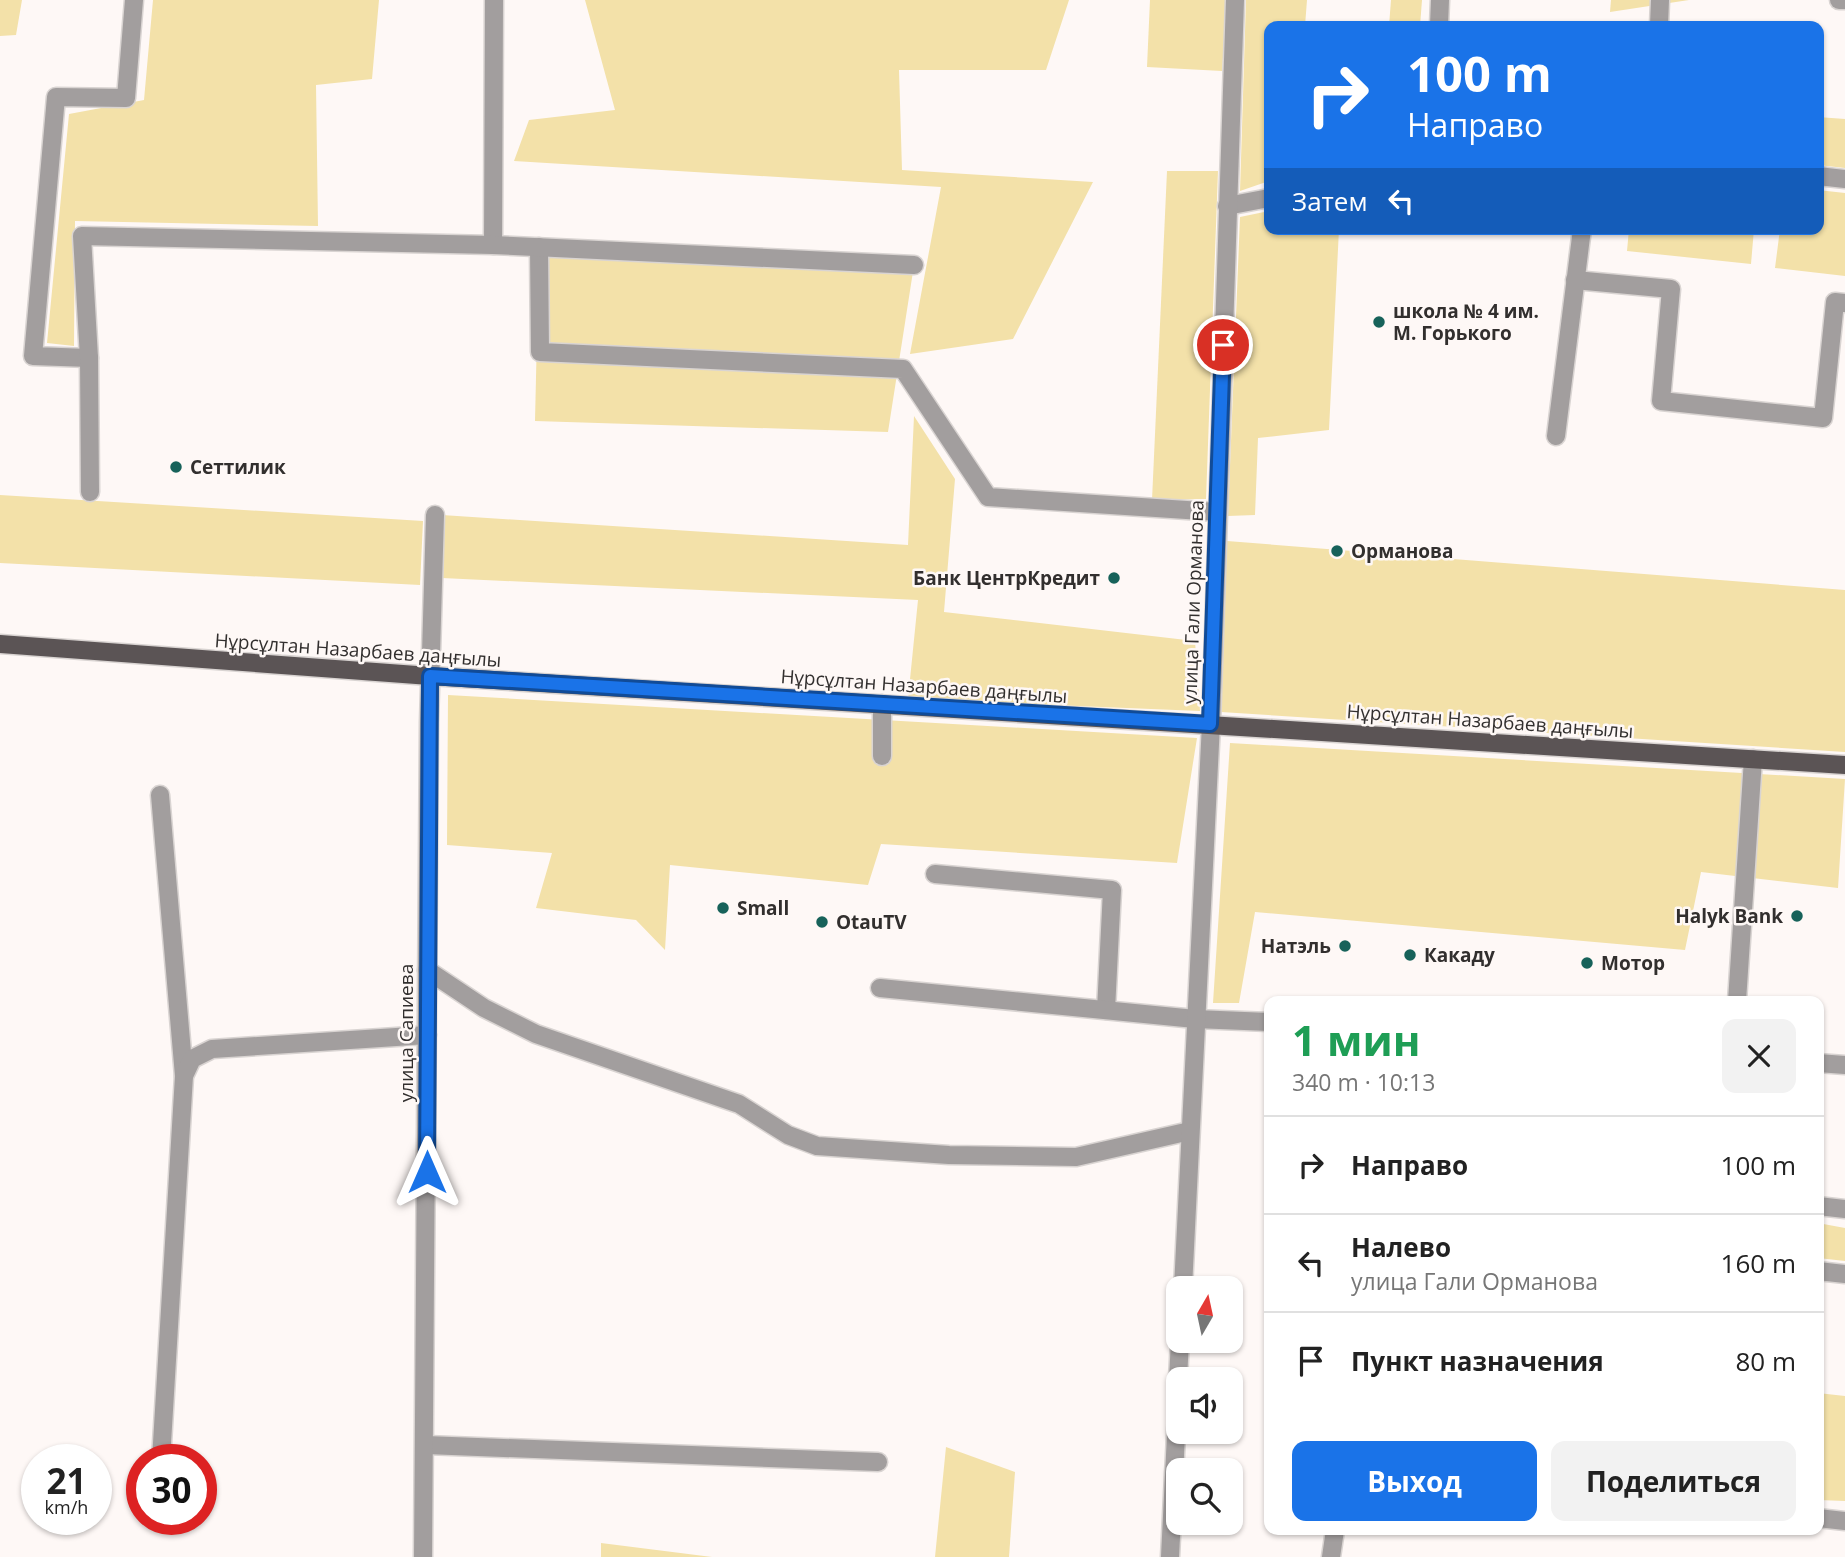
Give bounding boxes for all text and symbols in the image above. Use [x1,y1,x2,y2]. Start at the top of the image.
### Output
text: 100 m [1407,40,1552,106]
icon: right [1292,49,1383,140]
text: Направо [1407,103,1543,146]
icon: left [1382,182,1420,220]
text: Затем [1292,183,1368,219]
place label: школа № 4 им. М. Горького [1393,298,1539,346]
marker: школа № 4 им. М. Горького [1371,314,1387,330]
pin [1193,315,1253,375]
icon: arrive [1204,326,1242,364]
place label: Сеттилик [190,454,286,480]
marker: Сеттилик [168,459,184,475]
street label: улица Гали Орманова [1176,500,1210,704]
place label: Орманова [1351,538,1453,564]
marker: Орманова [1329,543,1345,559]
place label: Банк ЦентрКредит [913,565,1100,591]
marker: Банк ЦентрКредит [1106,570,1122,586]
street label: Нұрсұлтан Назарбаев даңғылы [214,627,502,673]
street label: Нұрсұлтан Назарбаев даңғылы [780,663,1068,709]
street label: Нұрсұлтан Назарбаев даңғылы [1346,698,1634,744]
place label: Small [737,895,789,921]
marker: Small [715,900,731,916]
place label: Halyk Bank [1675,903,1783,929]
marker: Halyk Bank [1789,908,1805,924]
place label: OtauTV [836,909,907,935]
marker: OtauTV [814,914,830,930]
place label: Натэль [1261,933,1331,959]
marker: Натэль [1337,938,1353,954]
place label: Какаду [1424,942,1495,968]
marker: Какаду [1402,947,1418,963]
place label: Мотор [1601,950,1665,976]
marker: Мотор [1579,955,1595,971]
street label: улица Сапиева [393,964,419,1102]
text: 1 мин [1292,1011,1420,1068]
button: close [1722,1019,1796,1093]
text: 340 m · 10:13 [1292,1066,1435,1098]
position arrow [390,1135,464,1209]
icon: right [1292,1146,1330,1184]
text: Направо [1351,1147,1468,1183]
text: 100 m [1721,1147,1796,1183]
text: Налево [1351,1229,1451,1265]
icon: left [1292,1244,1330,1282]
text: 160 m [1721,1245,1796,1281]
text: улица Гали Орманова [1351,1265,1598,1297]
north arrow [1166,1276,1242,1353]
map controls [1166,1276,1243,1535]
icon: arrive [1292,1342,1330,1380]
text: Пункт назначения [1351,1343,1604,1379]
text: 80 m [1735,1343,1796,1379]
button: sound [1166,1367,1243,1444]
button: Выход [1292,1441,1537,1521]
button: Поделиться [1551,1441,1796,1521]
speed limit sign: 30 [126,1444,217,1535]
text: 21 [46,1457,87,1504]
button: search [1166,1458,1243,1535]
text: km/h [45,1495,88,1519]

